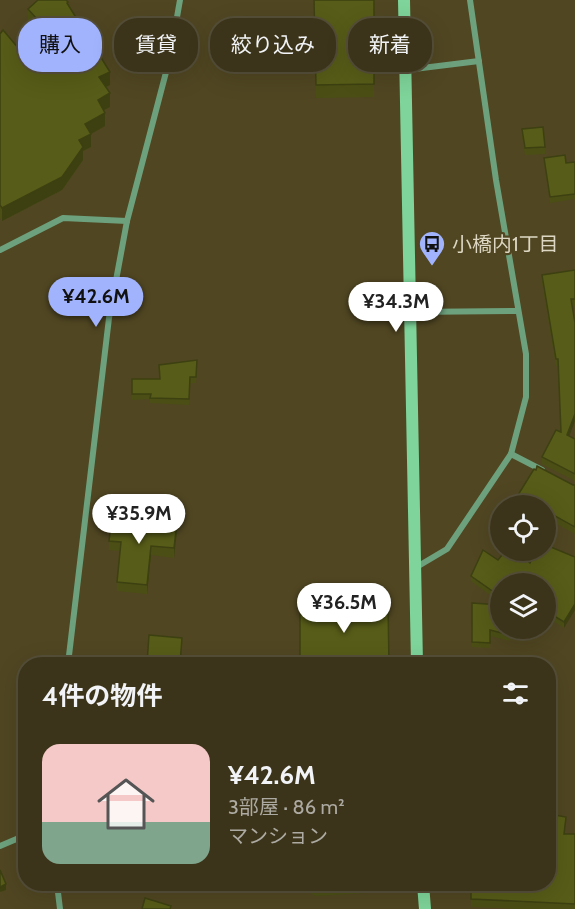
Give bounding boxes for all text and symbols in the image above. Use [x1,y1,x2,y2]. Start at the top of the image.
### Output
chip: 購入 [18,18,102,72]
chip: 賃貸 [114,18,198,72]
chip: 絞り込み [210,18,336,72]
chip: 新着 [348,18,432,72]
bus stop icon: 小橋内1丁目 [417,229,447,267]
place label: 小橋内1丁目 [452,232,559,256]
pin: ¥42.6M [47,277,145,328]
pin: ¥34.3M [347,282,445,333]
text: ¥42.6M [62,284,130,308]
text: ¥34.3M [362,289,430,313]
pin: ¥35.9M [90,494,188,545]
map controls [490,495,556,639]
button: locate [490,495,556,561]
text: ¥35.9M [106,501,172,525]
button: layers [490,573,556,639]
pin: ¥36.5M [295,583,393,634]
text: ¥36.5M [311,590,377,614]
icon: filters [499,677,532,710]
text: 4件の物件 [42,680,162,712]
text: ¥42.6M [228,759,316,791]
icon: home [90,768,162,840]
text: 3部屋 · 86 m² [228,795,345,819]
text: マンション [228,824,328,848]

